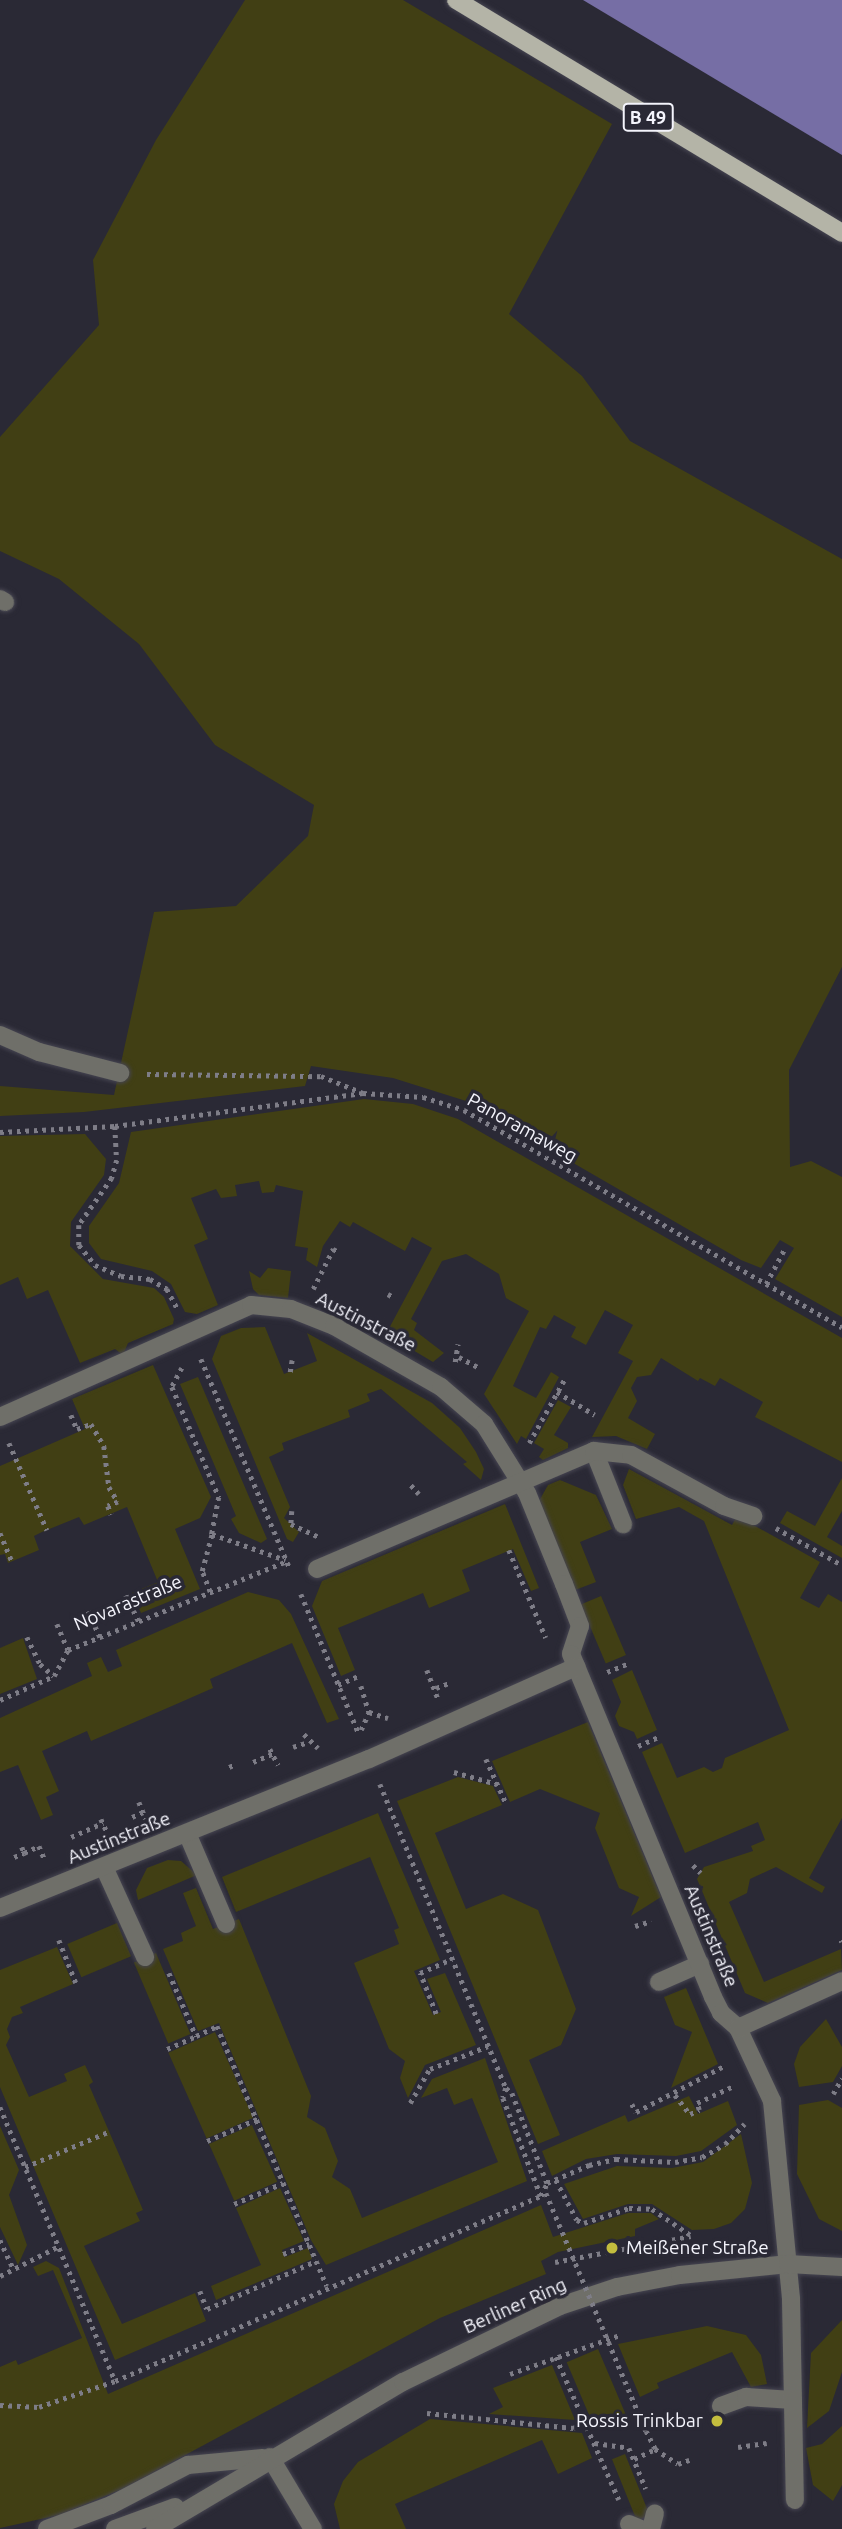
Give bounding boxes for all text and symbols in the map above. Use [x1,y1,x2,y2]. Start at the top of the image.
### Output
road number: B 49 [622,103,674,132]
street label: Panoramaweg [463,1088,581,1168]
street label: Austinstraße [312,1287,420,1357]
street label: Novarastraße [71,1570,185,1636]
street label: Austinstraße [64,1807,174,1869]
street label: Austinstraße [679,1881,743,1991]
place label: Meißener Straße [626,2237,769,2259]
marker: Meißener Straße [604,2240,620,2256]
street label: Berliner Ring [460,2273,570,2339]
place label: Rossis Trinkbar [576,2410,703,2432]
marker: Rossis Trinkbar [709,2413,725,2429]

